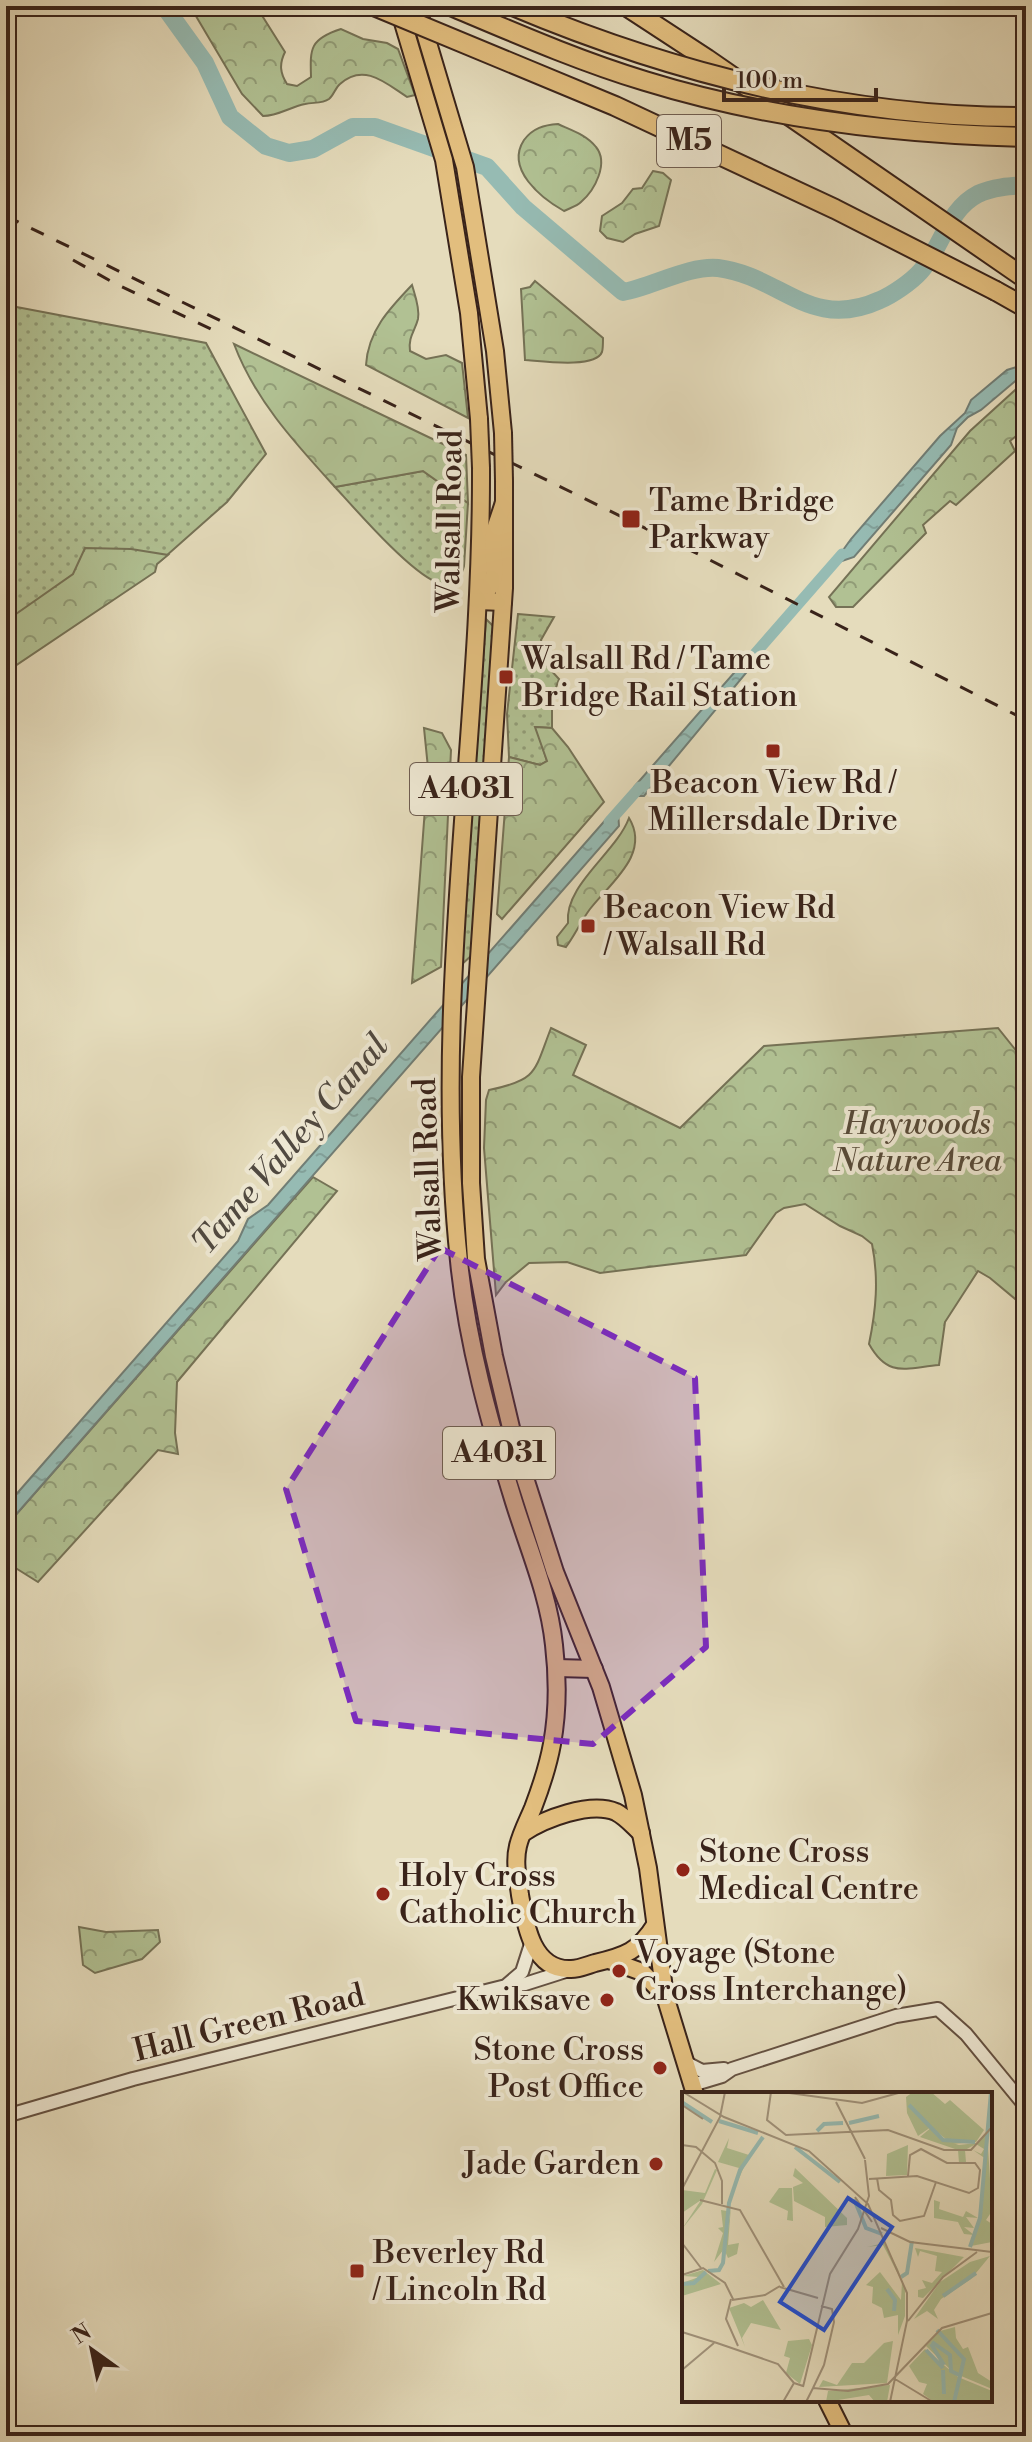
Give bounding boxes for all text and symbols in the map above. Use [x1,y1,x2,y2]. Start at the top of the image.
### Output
scale bar [724,52,876,102]
text: 100 m [736,66,803,96]
road number: M5 [657,115,721,167]
street label: Walsall Road [428,429,472,614]
place label: Tame Bridge Parkway [649,481,835,558]
marker: Tame Bridge Parkway [620,508,642,530]
place label: Walsall Rd / Tame Bridge Rail Station [521,639,798,716]
marker: Walsall Rd / Tame Bridge Rail Station [497,668,515,686]
marker: Beacon View Rd / Millersdale Drive [764,742,782,760]
road number: A4031 [410,763,522,815]
place label: Beacon View Rd / Millersdale Drive [648,763,898,840]
place label: Beacon View Rd / Walsall Rd [603,888,835,965]
marker: Beacon View Rd / Walsall Rd [579,917,597,935]
water label: Tame Valley Canal [184,1026,398,1264]
street label: Walsall Road [405,1077,451,1262]
park label: Haywoods Nature Area [832,1104,1002,1181]
road number: A4031 [443,1427,555,1479]
place label: Stone Cross Medical Centre [699,1832,919,1909]
place label: Holy Cross Catholic Church [399,1856,636,1933]
marker: Stone Cross Medical Centre [674,1861,692,1879]
marker: Holy Cross Catholic Church [374,1885,392,1903]
place label: Voyage (Stone Cross Interchange) [634,1933,907,2010]
marker: Voyage (Stone Cross Interchange) [610,1962,628,1980]
street label: Hall Green Road [129,1975,369,2071]
place label: Kwiksave [456,1980,591,2020]
marker: Kwiksave [598,1991,616,2009]
place label: Stone Cross Post Office [473,2030,644,2107]
marker: Stone Cross Post Office [651,2059,669,2077]
inset map [682,2092,992,2402]
place label: Jade Garden [462,2144,640,2184]
marker: Jade Garden [647,2155,665,2173]
place label: Beverley Rd / Lincoln Rd [372,2233,546,2310]
marker: Beverley Rd / Lincoln Rd [348,2262,366,2280]
north arrow [52,2310,132,2390]
text: N [67,2318,97,2351]

